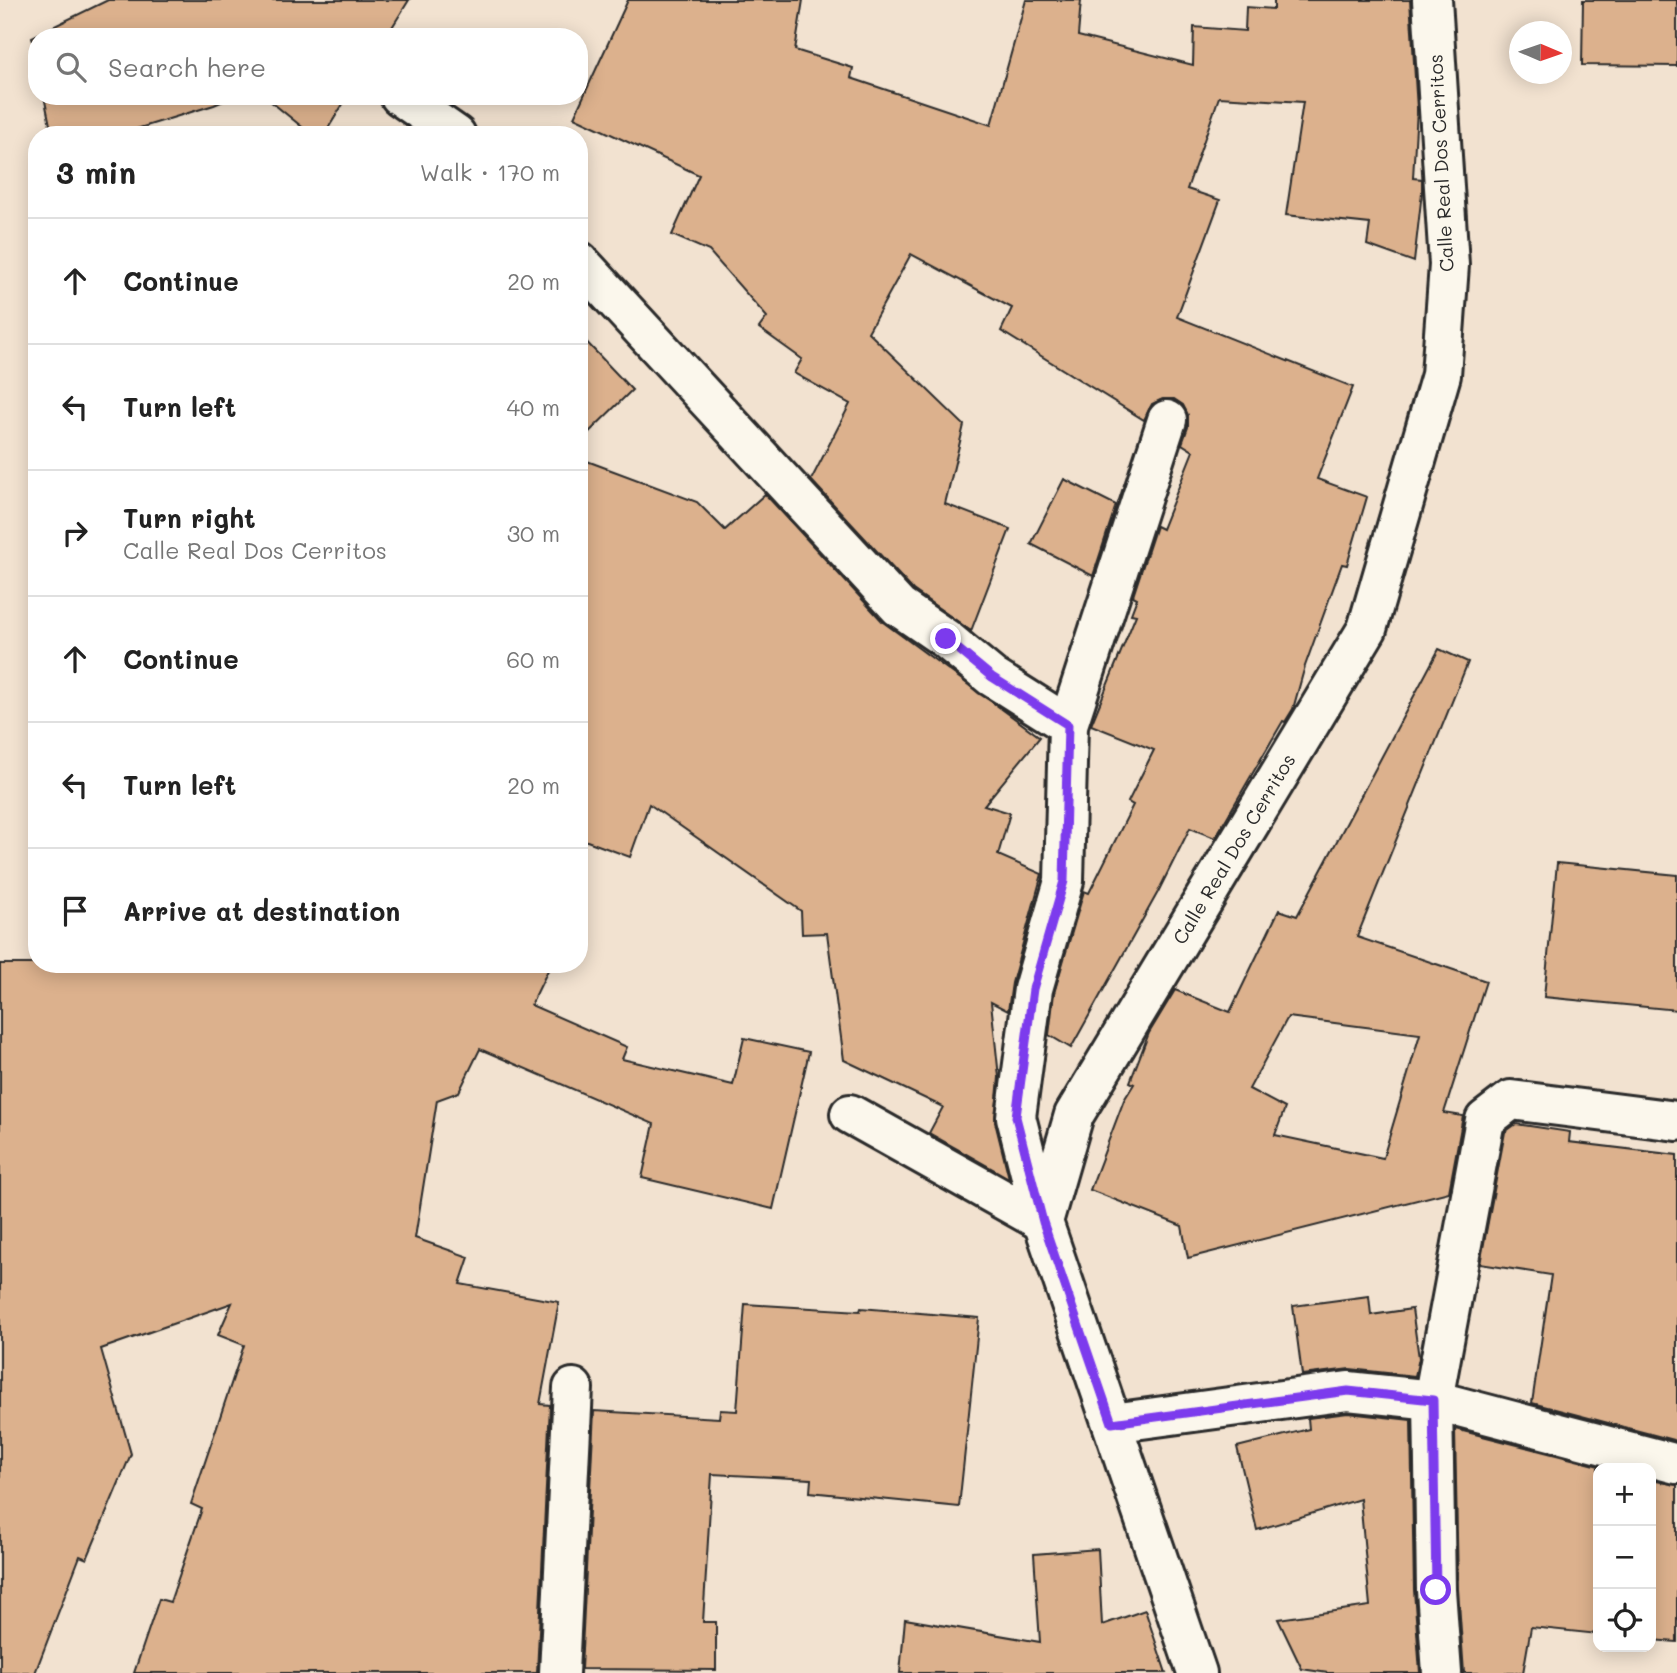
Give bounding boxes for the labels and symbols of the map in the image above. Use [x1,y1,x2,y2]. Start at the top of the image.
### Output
north arrow [1509,21,1572,84]
street label: Calle Real Dos Cerritos [1422,53,1459,273]
route end [930,623,961,654]
street label: Calle Real Dos Cerritos [1167,749,1300,949]
route start [1420,1574,1451,1605]

